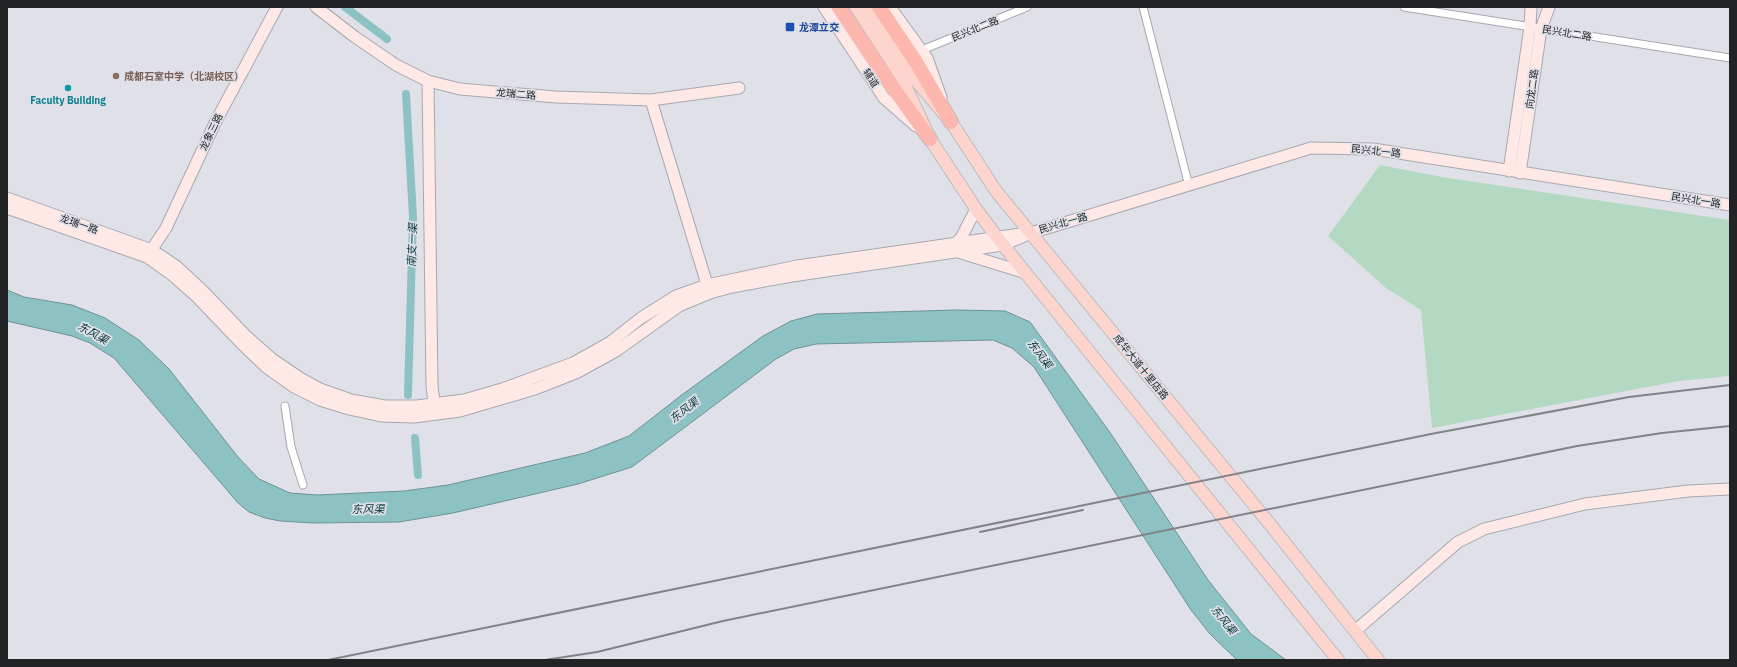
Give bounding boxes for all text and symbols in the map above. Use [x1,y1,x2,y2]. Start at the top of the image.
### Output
street label: 民兴北二路 [949,14,1001,44]
marker: 龙潭立交 [784,21,796,33]
place label: 龙潭立交 [799,21,839,34]
street label: 民兴北二路 [1541,23,1593,43]
street label: 辅道 [860,66,882,90]
street label: 向龙二路 [1523,68,1541,110]
place label: 成都石室中学（北湖校区） [124,70,244,83]
marker: 成都石室中学（北湖校区） [111,71,121,81]
marker: Faculty Building [63,83,73,93]
street label: 龙瑞二路 [496,86,536,102]
place label: Faculty Building [30,94,106,107]
street label: 龙象三路 [196,111,226,153]
street label: 民兴北一路 [1350,142,1402,160]
street label: 民兴北一路 [1670,190,1722,210]
street label: 民兴北一路 [1037,210,1089,236]
street label: 龙瑞一路 [58,211,100,237]
water label: 南支一渠 [404,221,420,267]
water label: 东风渠 [75,319,113,348]
street label: 成华大道十里店路 [1111,332,1171,402]
water label: 东风渠 [1024,337,1057,373]
water label: 东风渠 [667,393,703,426]
water label: 东风渠 [351,502,387,516]
water label: 东风渠 [1208,603,1241,639]

